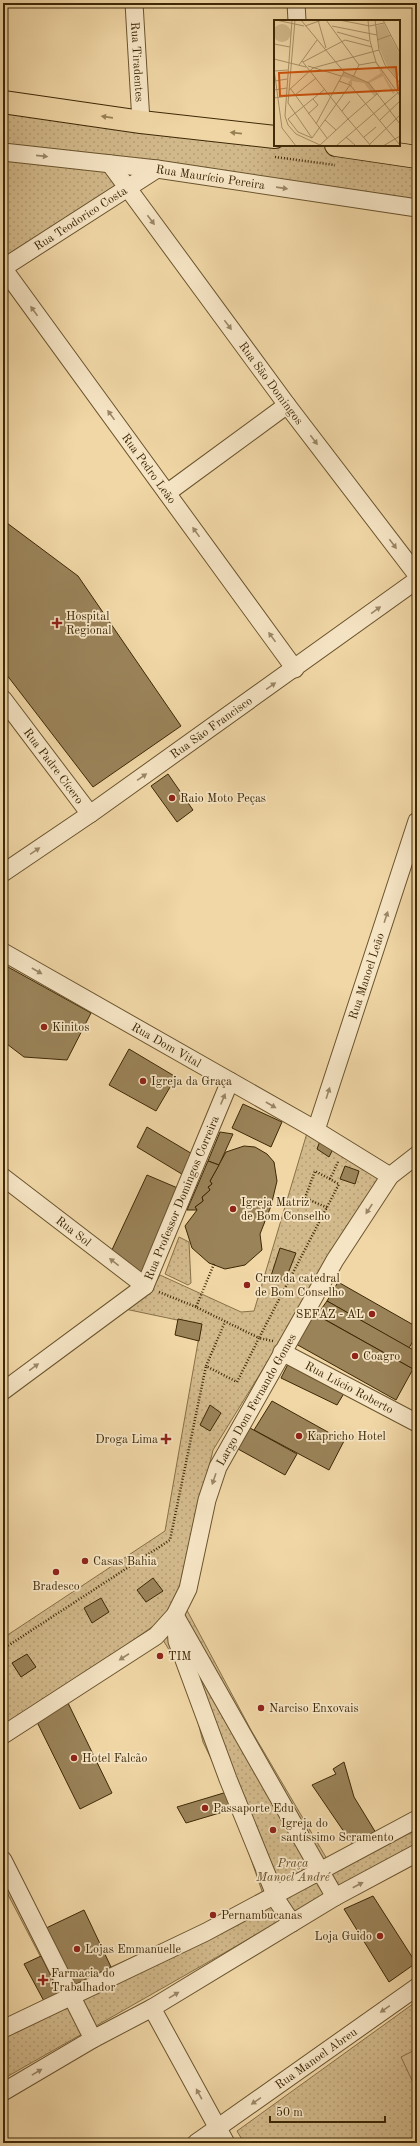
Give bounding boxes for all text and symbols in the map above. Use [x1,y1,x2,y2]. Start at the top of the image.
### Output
inset map [274,20,400,146]
street label: Rua Tiradentes [128,22,145,102]
one-way arrow [101,114,113,120]
one-way arrow [230,129,242,136]
one-way arrow [36,153,48,160]
street label: Rua Maurício Pereira [155,164,266,192]
street label: Rua Teodorico Costa [32,185,130,253]
one-way arrow [276,185,288,191]
one-way arrow [147,215,155,226]
one-way arrow [30,305,38,316]
one-way arrow [224,319,232,330]
street label: Rua São Domingos [236,340,305,427]
one-way arrow [107,410,115,421]
street label: Rua Pedro Leão [119,432,178,506]
one-way arrow [310,435,319,446]
one-way arrow [192,527,200,537]
one-way arrow [389,538,397,549]
one-way arrow [371,605,382,614]
place label: Hospital Regional [66,611,111,637]
marker: Hospital Regional [51,617,63,629]
one-way arrow [268,632,276,643]
one-way arrow [266,682,276,690]
street label: Rua São Francisco [169,695,255,761]
street label: Rua Padre Cícero [21,727,85,807]
one-way arrow [137,773,148,781]
marker: Raio Moto Peças [167,793,177,803]
place label: Raio Moto Peças [180,793,266,805]
one-way arrow [30,847,41,855]
one-way arrow [383,910,389,922]
street label: Rua Manoel Leão [348,931,387,1021]
one-way arrow [31,967,43,974]
street label: Rua Dom Vital [129,1021,203,1070]
marker: Kinitos [39,1022,49,1032]
place label: Kinitos [52,1022,89,1034]
marker: Igreja da Graça [138,1076,148,1086]
place label: Igreja da Graça [151,1076,232,1088]
one-way arrow [325,1087,331,1099]
one-way arrow [220,1092,226,1104]
one-way arrow [265,1101,277,1108]
street label: Rua Professor Domingos Correira [143,1114,222,1282]
place label: Igreja Matriz de Bom Conselho [241,1197,330,1223]
marker: Igreja Matriz de Bom Conselho [228,1204,238,1214]
one-way arrow [365,1204,373,1214]
street label: Rua Sol [53,1215,93,1249]
one-way arrow [108,1258,119,1267]
place label: Cruz da catedral de Bom Conselho [255,1273,344,1299]
marker: Cruz da catedral de Bom Conselho [242,1280,252,1290]
place label: SEFAZ - AL [296,1309,364,1321]
marker: SEFAZ - AL [367,1309,377,1319]
street label: Largo Dom Fernando Gomes [215,1332,299,1468]
marker: Coagro [350,1351,360,1361]
place label: Coagro [363,1351,400,1363]
street label: Rua Lúcio Roberto [303,1360,395,1416]
one-way arrow [29,1363,40,1372]
marker: Kapricho Hotel [294,1431,304,1441]
place label: Kapricho Hotel [307,1431,386,1443]
place label: Droga Lima [95,1434,158,1446]
marker: Droga Lima [161,1434,171,1444]
one-way arrow [210,1474,216,1486]
marker: Casas Bahia [80,1556,90,1566]
place label: Casas Bahia [93,1556,157,1568]
marker: Bradesco [51,1567,61,1577]
place label: Bradesco [32,1581,80,1593]
marker: TIM [155,1651,165,1661]
place label: TIM [168,1651,191,1663]
one-way arrow [118,1654,129,1661]
marker: Narciso Enxovais [256,1703,266,1713]
place label: Narciso Enxovais [269,1703,359,1715]
marker: Hotel Falcão [69,1753,79,1763]
place label: Hotel Falcão [82,1753,147,1765]
marker: Passaporte Edu [200,1803,210,1813]
place label: Passaporte Edu [213,1803,295,1815]
place label: Igreja do santíssimo Scramento [281,1818,394,1844]
marker: Igreja do santíssimo Scramento [268,1825,278,1835]
park label: Praça Manoel André [255,1858,331,1884]
one-way arrow [352,1881,363,1888]
marker: Pernambucanas [208,1910,218,1920]
place label: Pernambucanas [221,1910,302,1922]
place label: Loja Guido [314,1931,372,1943]
marker: Loja Guido [375,1931,385,1941]
marker: Lojas Emmanuelle [72,1944,82,1954]
place label: Lojas Emmanuelle [85,1944,181,1956]
place label: Farmacia do Trabalhador [51,1968,115,1994]
marker: Farmacia do Trabalhador [38,1975,48,1985]
one-way arrow [168,1991,180,1998]
one-way arrow [380,2005,390,2013]
street label: Rua Manoel Abreu [274,2026,360,2092]
one-way arrow [31,2069,43,2076]
one-way arrow [196,2088,202,2100]
one-way arrow [251,2097,262,2105]
scale bar [270,2098,385,2124]
text: 50 m [276,2106,303,2119]

